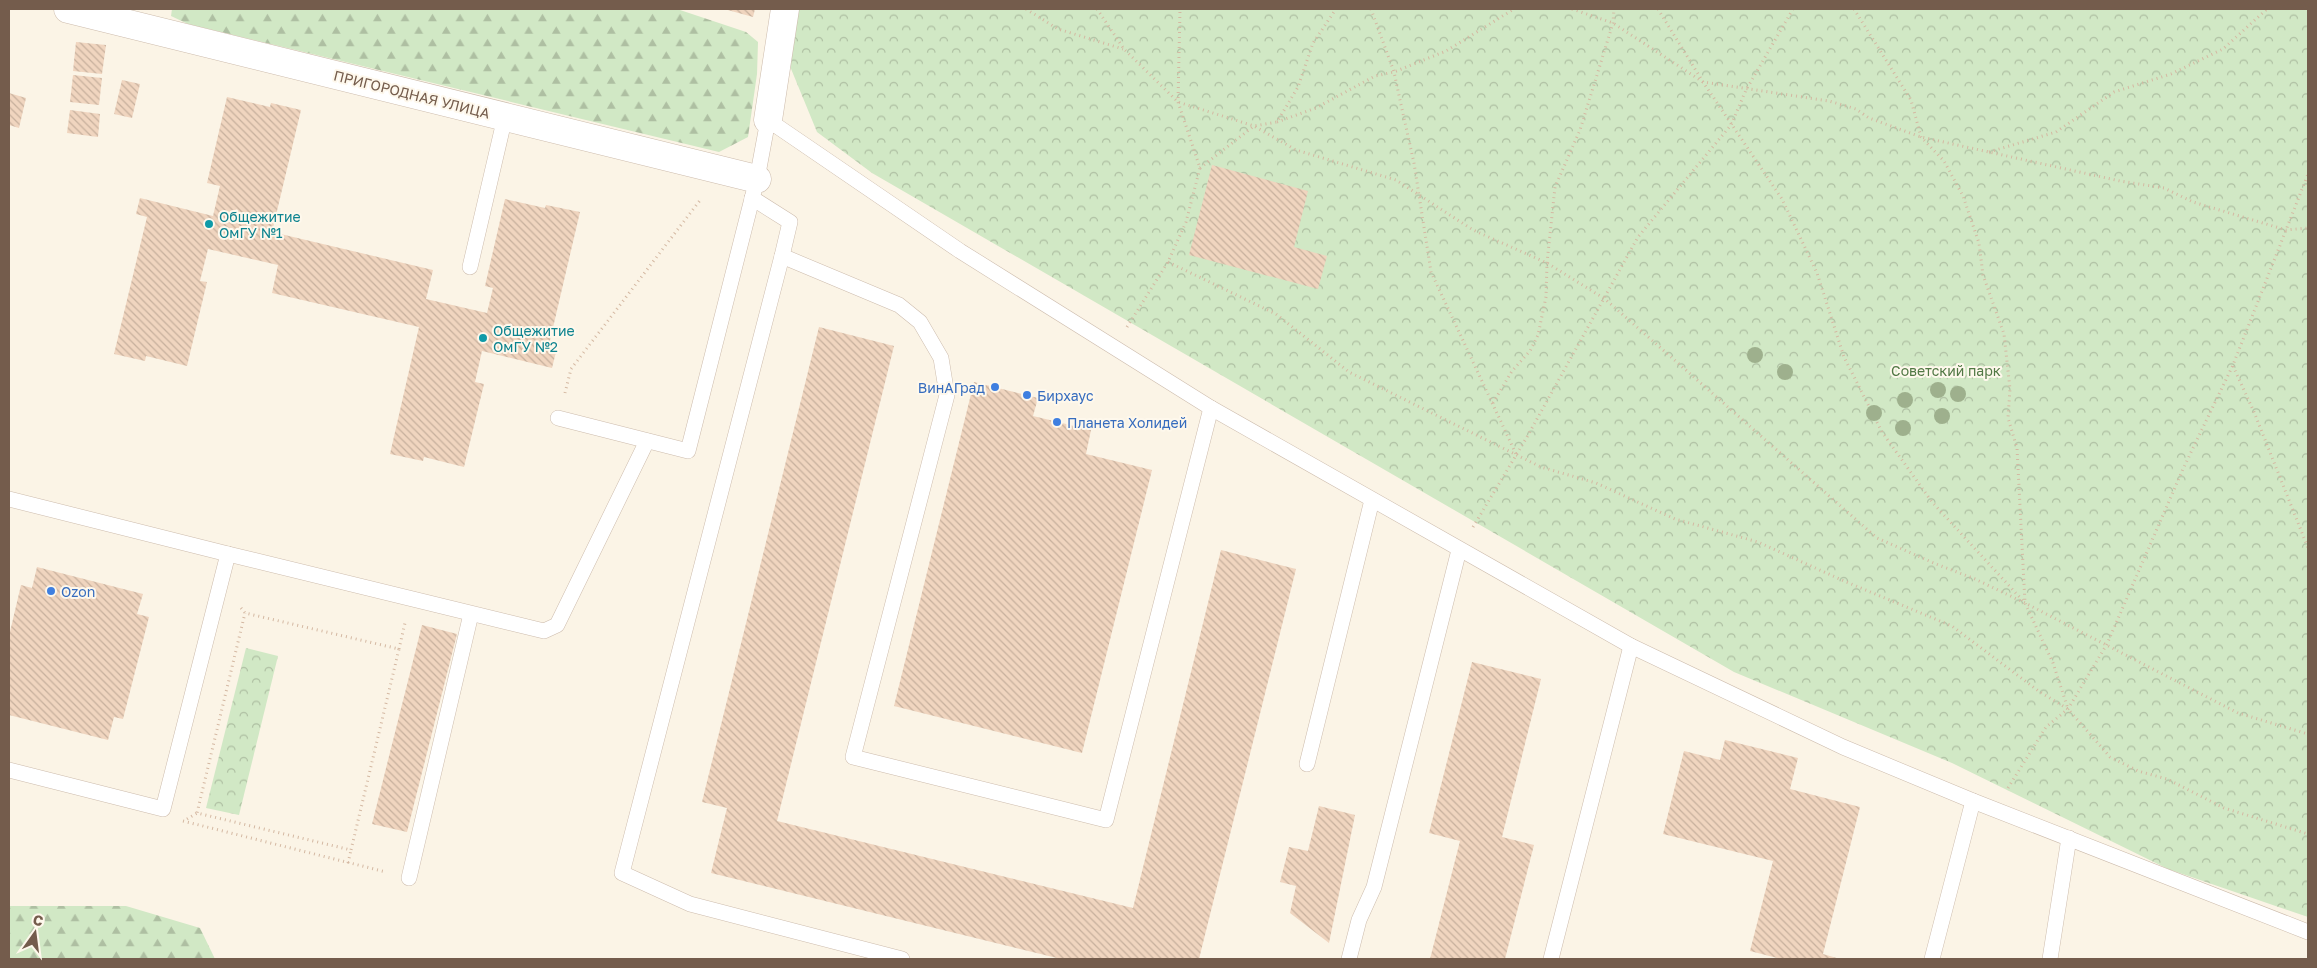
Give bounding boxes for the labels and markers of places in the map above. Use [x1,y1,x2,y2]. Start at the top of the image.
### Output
place label: Общежитие ОмГУ №1 [219,208,301,241]
marker: Общежитие ОмГУ №1 [203,218,215,230]
place label: Общежитие ОмГУ №2 [493,322,575,355]
marker: Общежитие ОмГУ №2 [477,332,489,344]
place label: ВинАГрад [918,379,986,396]
marker: ВинАГрад [989,381,1001,393]
place label: Бирхаус [1037,387,1094,404]
marker: Бирхаус [1021,389,1033,401]
place label: Планета Холидей [1067,414,1187,431]
marker: Планета Холидей [1051,416,1063,428]
place label: Ozon [61,583,95,600]
marker: Ozon [45,585,57,597]

